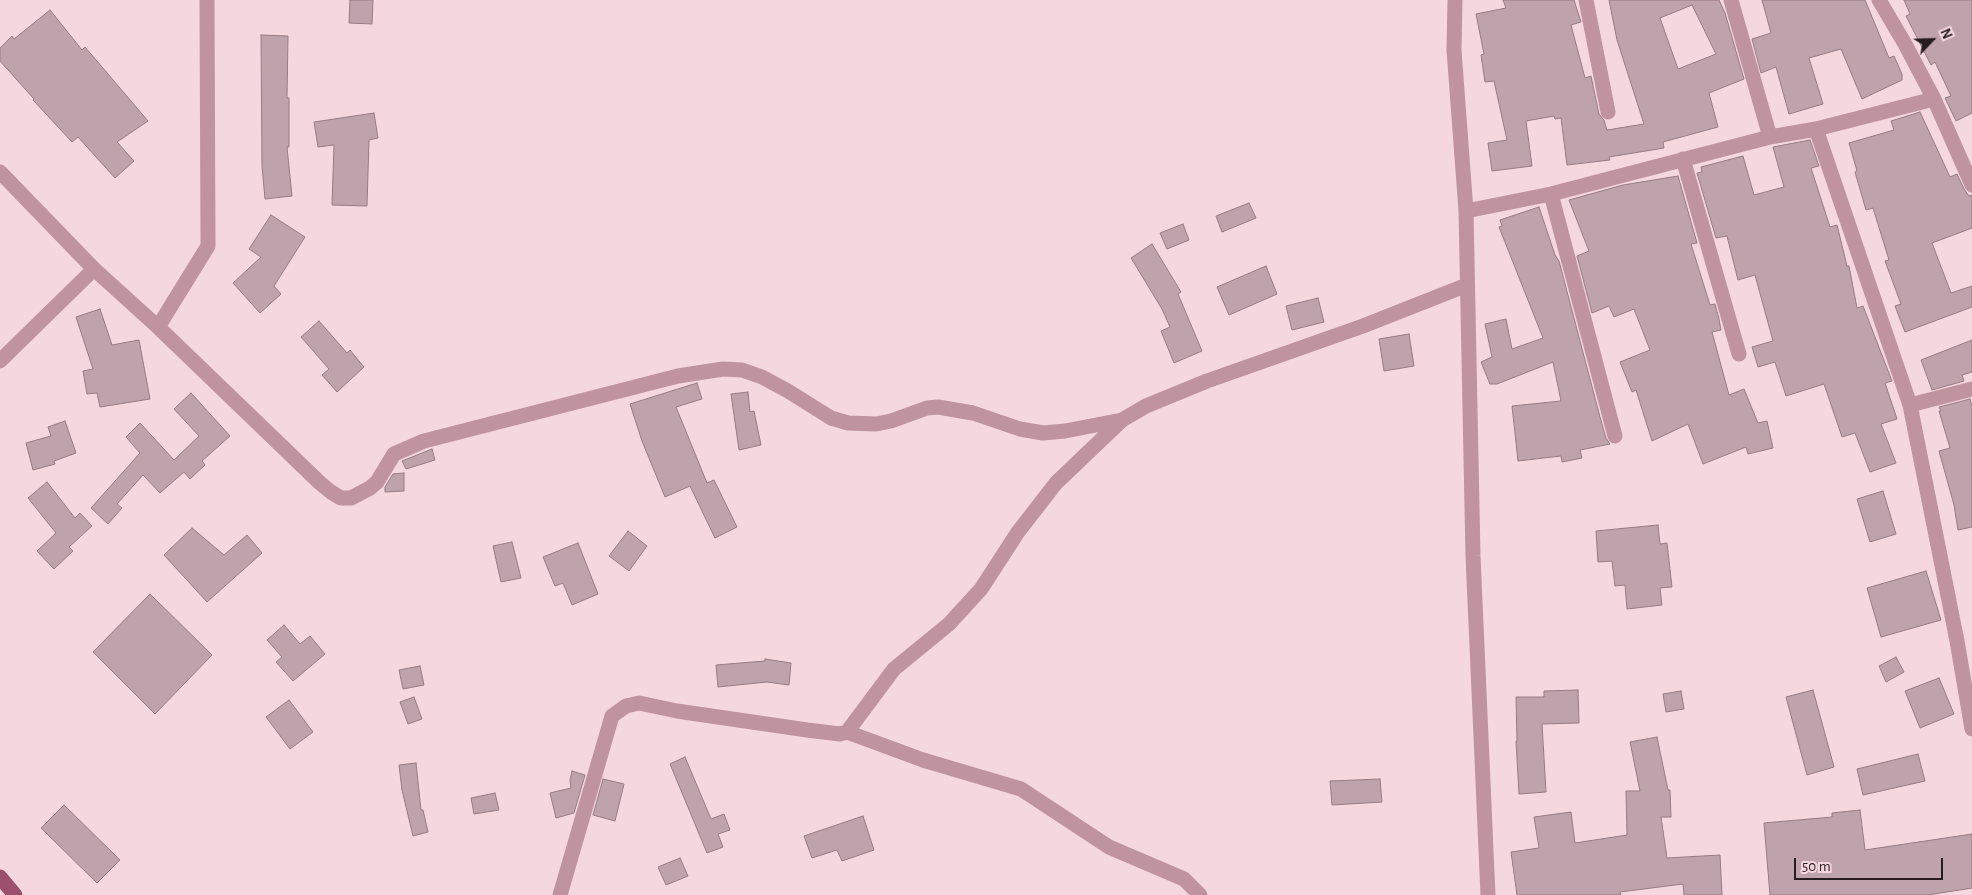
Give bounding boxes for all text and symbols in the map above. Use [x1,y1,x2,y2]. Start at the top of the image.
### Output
north arrow [1907,15,1957,65]
text: N [1937,27,1954,41]
scale bar [1797,848,1946,880]
text: 50 m [1802,859,1831,874]

